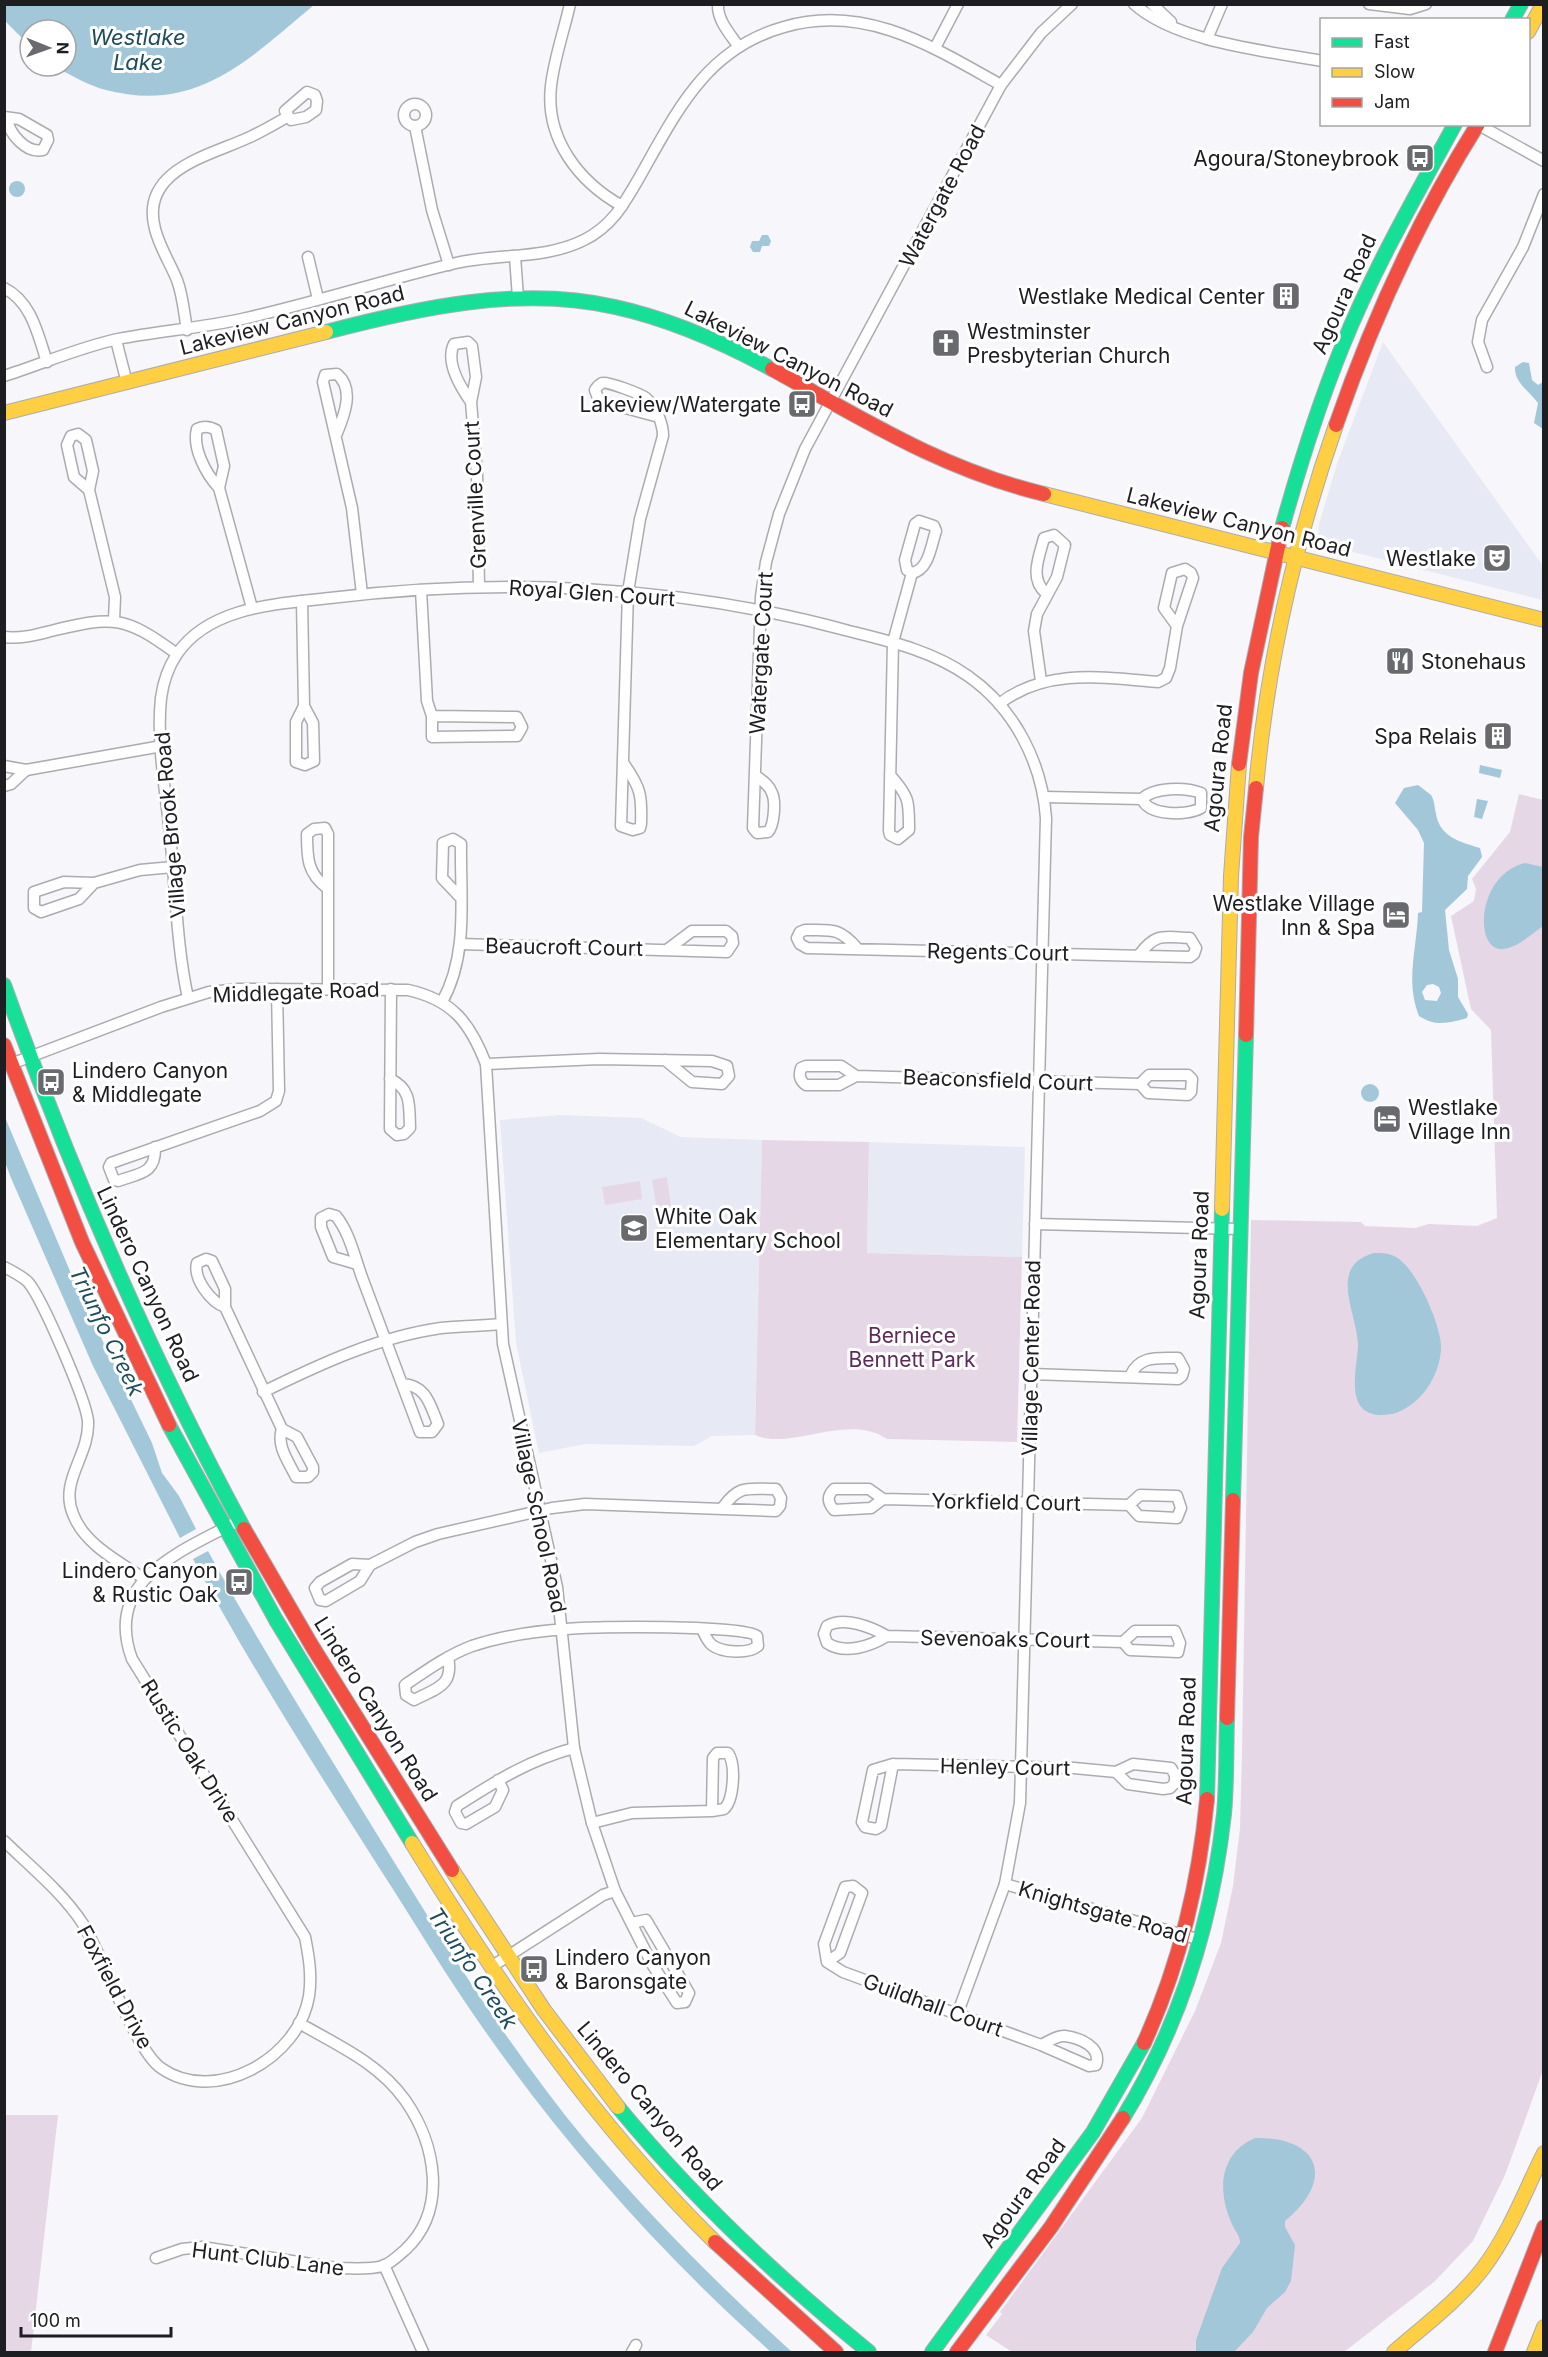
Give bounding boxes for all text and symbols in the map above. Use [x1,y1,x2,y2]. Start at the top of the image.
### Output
north arrow [18,18,78,78]
legend [1320,18,1530,126]
water label: Westlake Lake [90,24,186,75]
text: Fast [1374,31,1410,52]
text: N [53,42,73,55]
text: Slow [1374,61,1415,82]
text: Jam [1374,91,1410,112]
street label: Watergate Road [894,120,990,272]
bus stop icon: Agoura/Stoneybrook [1404,142,1436,174]
place label: Agoura/Stoneybrook [1193,146,1399,171]
street label: Agoura Road [1306,230,1382,358]
street label: Lakeview Canyon Road [177,280,407,360]
building icon: Westlake Medical Center [1270,280,1302,312]
place label: Westlake Medical Center [1018,284,1265,309]
street label: Lakeview Canyon Road [681,296,897,422]
place label: Westminster Presbyterian Church [967,319,1170,368]
church icon: Westminster Presbyterian Church [930,327,962,359]
bus stop icon: Lakeview/Watergate [786,388,818,420]
place label: Lakeview/Watergate [579,392,781,417]
street label: Grenville Court [459,420,491,570]
street label: Lakeview Canyon Road [1124,482,1354,562]
theatre icon: Westlake [1481,542,1513,574]
place label: Westlake [1386,546,1476,571]
street label: Watergate Court [744,571,778,735]
street label: Royal Glen Court [508,575,676,611]
restaurant icon: Stonehaus [1384,645,1416,677]
place label: Stonehaus [1421,649,1526,674]
street label: Agoura Road [1199,703,1237,833]
building icon: Spa Relais [1482,720,1514,752]
place label: Spa Relais [1374,724,1477,749]
street label: Village Brook Road [149,731,191,919]
place label: Westlake Village Inn & Spa [1212,891,1375,940]
hotel icon: Westlake Village Inn & Spa [1380,899,1412,931]
street label: Beaucroft Court [485,933,643,961]
street label: Regents Court [927,938,1069,966]
street label: Middlegate Road [212,977,380,1007]
place label: Lindero Canyon & Middlegate [72,1058,228,1107]
street label: Beaconsfield Court [902,1064,1094,1096]
bus stop icon: Lindero Canyon & Middlegate [35,1066,67,1098]
place label: Westlake Village Inn [1408,1095,1511,1144]
hotel icon: Westlake Village Inn [1371,1103,1403,1135]
street label: Lindero Canyon Road [92,1182,204,1386]
street label: Agoura Road [1184,1190,1214,1320]
place label: White Oak Elementary School [655,1204,841,1253]
school or university icon: White Oak Elementary School [618,1212,650,1244]
street label: Village Center Road [1017,1260,1045,1456]
water label: Triunfo Creek [64,1262,150,1401]
park label: Berniece Bennett Park [848,1323,976,1372]
street label: Village School Road [506,1417,572,1615]
street label: Yorkfield Court [931,1488,1081,1516]
place label: Lindero Canyon & Rustic Oak [62,1558,218,1607]
bus stop icon: Lindero Canyon & Rustic Oak [223,1566,255,1598]
street label: Lindero Canyon Road [309,1612,443,1806]
street label: Sevenoaks Court [920,1625,1090,1653]
street label: Rustic Oak Drive [136,1675,244,1827]
street label: Agoura Road [1171,1676,1201,1806]
street label: Henley Court [940,1753,1071,1781]
street label: Knightsgate Road [1016,1876,1190,1948]
water label: Triunfo Creek [423,1902,524,2035]
street label: Foxfield Drive [72,1921,158,2053]
place label: Lindero Canyon & Baronsgate [555,1945,711,1994]
bus stop icon: Lindero Canyon & Baronsgate [518,1953,550,1985]
street label: Guildhall Court [860,1968,1006,2042]
street label: Lindero Canyon Road [572,2016,728,2196]
street label: Agoura Road [975,2134,1071,2252]
street label: Hunt Club Lane [190,2237,346,2281]
scale bar [21,2300,171,2338]
text: 100 m [30,2310,81,2331]

